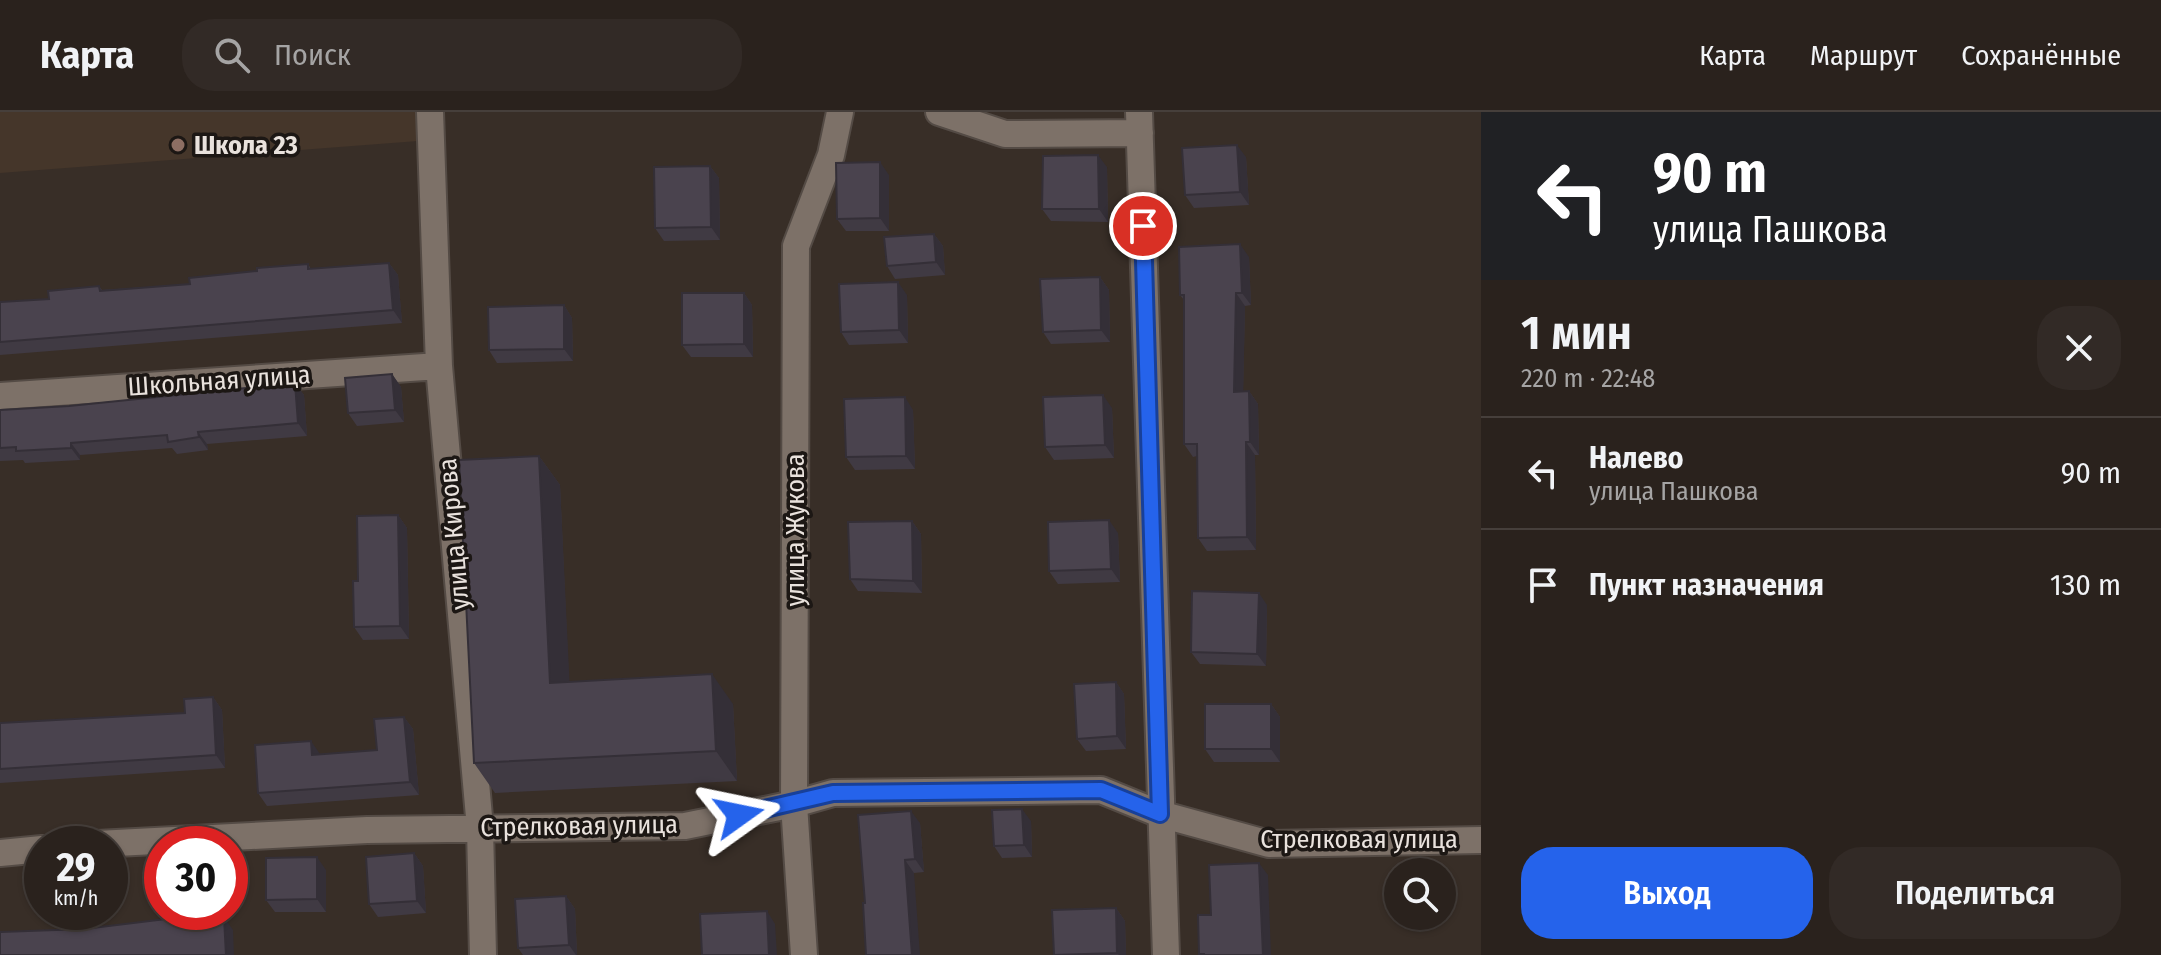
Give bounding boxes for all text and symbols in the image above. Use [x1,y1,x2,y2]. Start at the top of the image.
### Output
search box [182,19,742,91]
text: Карта [40,32,134,78]
icon: search [210,33,254,77]
text: Поиск [274,37,351,73]
text: Карта [1699,39,1766,72]
text: Маршрут [1810,39,1917,72]
text: Сохранённые [1961,39,2121,72]
place label: Школа 23 [194,130,298,161]
marker: Школа 23 [169,136,187,154]
text: 90 m [1653,140,1767,207]
icon: left [1521,144,1625,248]
pin [1109,192,1177,260]
icon: arrive [1121,204,1165,248]
text: улица Пашкова [1653,208,1888,252]
text: 1 мин [1521,304,1632,362]
button: close [2037,306,2121,390]
street label: Школьная улица [127,359,311,403]
text: 220 m · 22:48 [1521,363,1655,394]
text: Налево [1589,440,1684,476]
icon: left [1521,451,1565,495]
street label: улица Жукова [780,453,811,607]
text: 90 m [2061,455,2121,491]
street label: улица Кирова [432,457,476,611]
text: улица Пашкова [1589,476,1758,507]
icon: arrive [1521,563,1565,607]
text: Пункт назначения [1589,567,1824,603]
text: 130 m [2050,567,2121,603]
position arrow [697,773,781,857]
street label: Стрелковая улица [480,809,678,843]
street label: Стрелковая улица [1260,824,1458,855]
speed limit sign: 30 [144,826,248,930]
text: 29 [56,844,95,892]
button: Выход [1521,847,1813,939]
button: Поделиться [1829,847,2121,939]
map controls [1384,858,1456,930]
button: search [1384,858,1456,930]
text: km/h [54,886,98,910]

